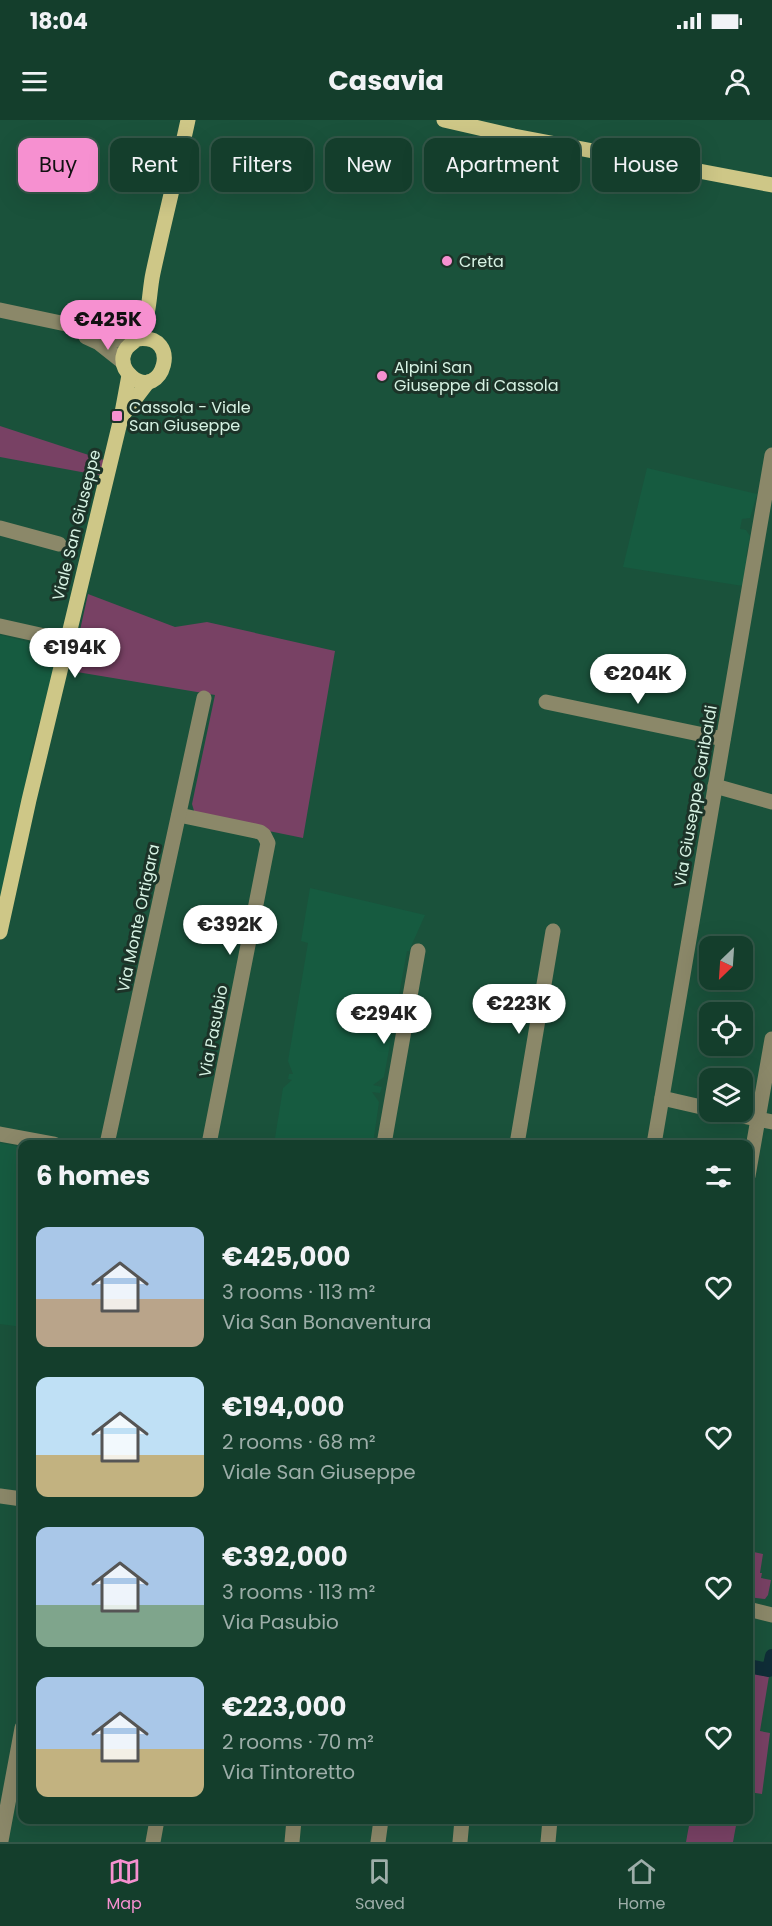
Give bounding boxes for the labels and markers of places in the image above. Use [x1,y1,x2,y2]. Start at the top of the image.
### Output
place label: Creta [459,250,504,273]
marker: Creta [440,254,454,268]
pin: €425K [66,300,150,351]
place label: Alpini San Giuseppe di Cassola [394,356,559,397]
marker: Alpini San Giuseppe di Cassola [375,369,389,383]
place label: Cassola - Viale San Giuseppe [129,396,251,437]
marker: Cassola - Viale San Giuseppe [110,409,124,423]
pin: €194K [33,628,117,679]
pin: €204K [596,654,680,705]
pin: €392K [188,905,272,956]
pin: €223K [477,984,561,1035]
pin: €294K [342,994,426,1045]

